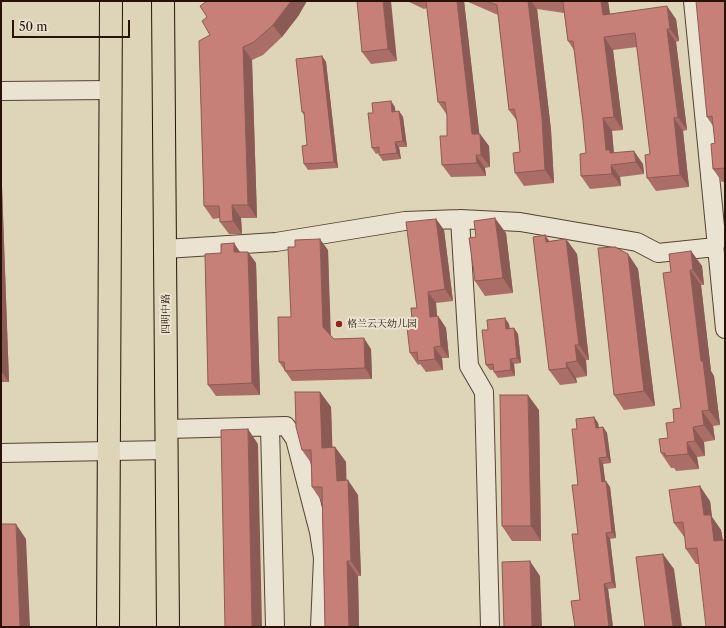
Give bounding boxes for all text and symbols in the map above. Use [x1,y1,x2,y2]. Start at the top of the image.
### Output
scale bar [14,12,132,38]
text: 50 m [19,19,48,34]
street label: 四明中路 [160,294,172,334]
place label: 格兰云天幼儿园 [347,318,417,330]
marker: 格兰云天幼儿园 [334,319,344,329]

